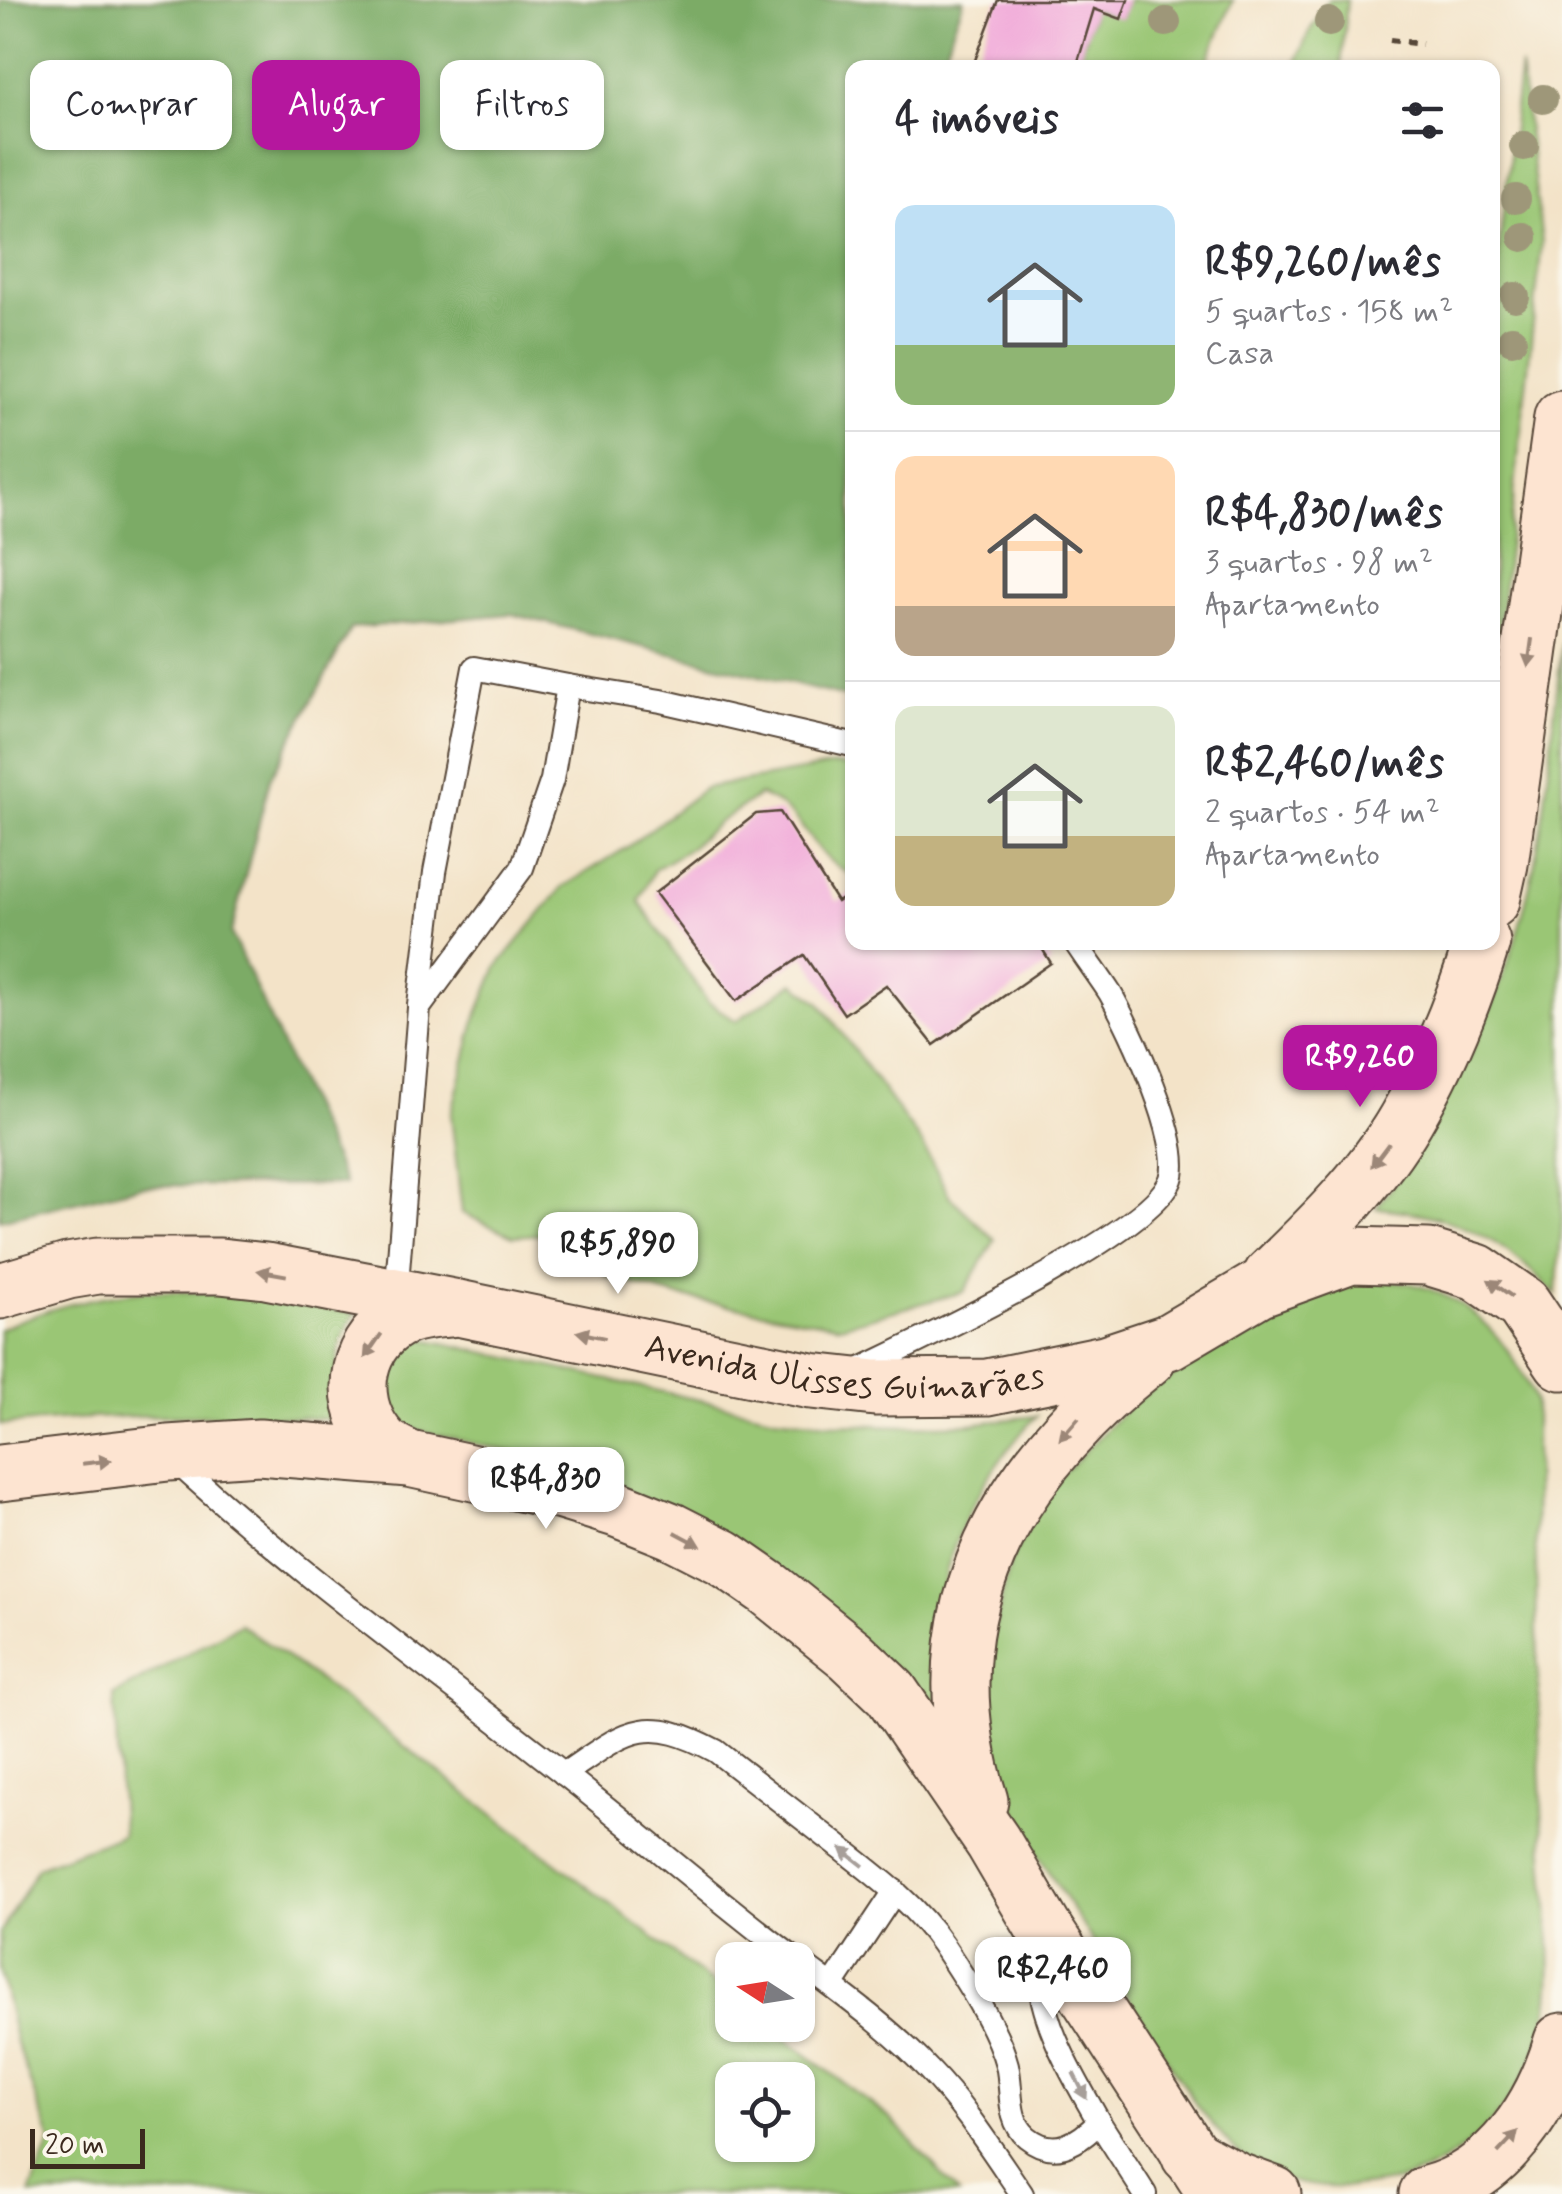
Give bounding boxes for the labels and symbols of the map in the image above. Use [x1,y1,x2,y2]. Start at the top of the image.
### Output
one-way arrow [1521,638,1537,670]
pin: R$9,260 [1268,1025,1452,1110]
one-way arrow [1370,1142,1390,1168]
pin: R$5,890 [526,1212,710,1297]
one-way arrow [256,1265,288,1280]
one-way arrow [1487,1279,1513,1298]
street label: Avenida Ulisses Guimarães [640,1324,1049,1411]
one-way arrow [575,1327,606,1342]
one-way arrow [364,1332,384,1359]
one-way arrow [1058,1416,1080,1441]
pin: R$4,830 [454,1447,638,1532]
one-way arrow [81,1453,113,1469]
one-way arrow [674,1530,703,1547]
one-way arrow [839,1847,865,1868]
pin: R$2,460 [961,1937,1145,2022]
north arrow [715,1942,815,2042]
one-way arrow [1071,2072,1088,2101]
scale bar [30,2124,145,2168]
one-way arrow [1496,2130,1519,2154]

